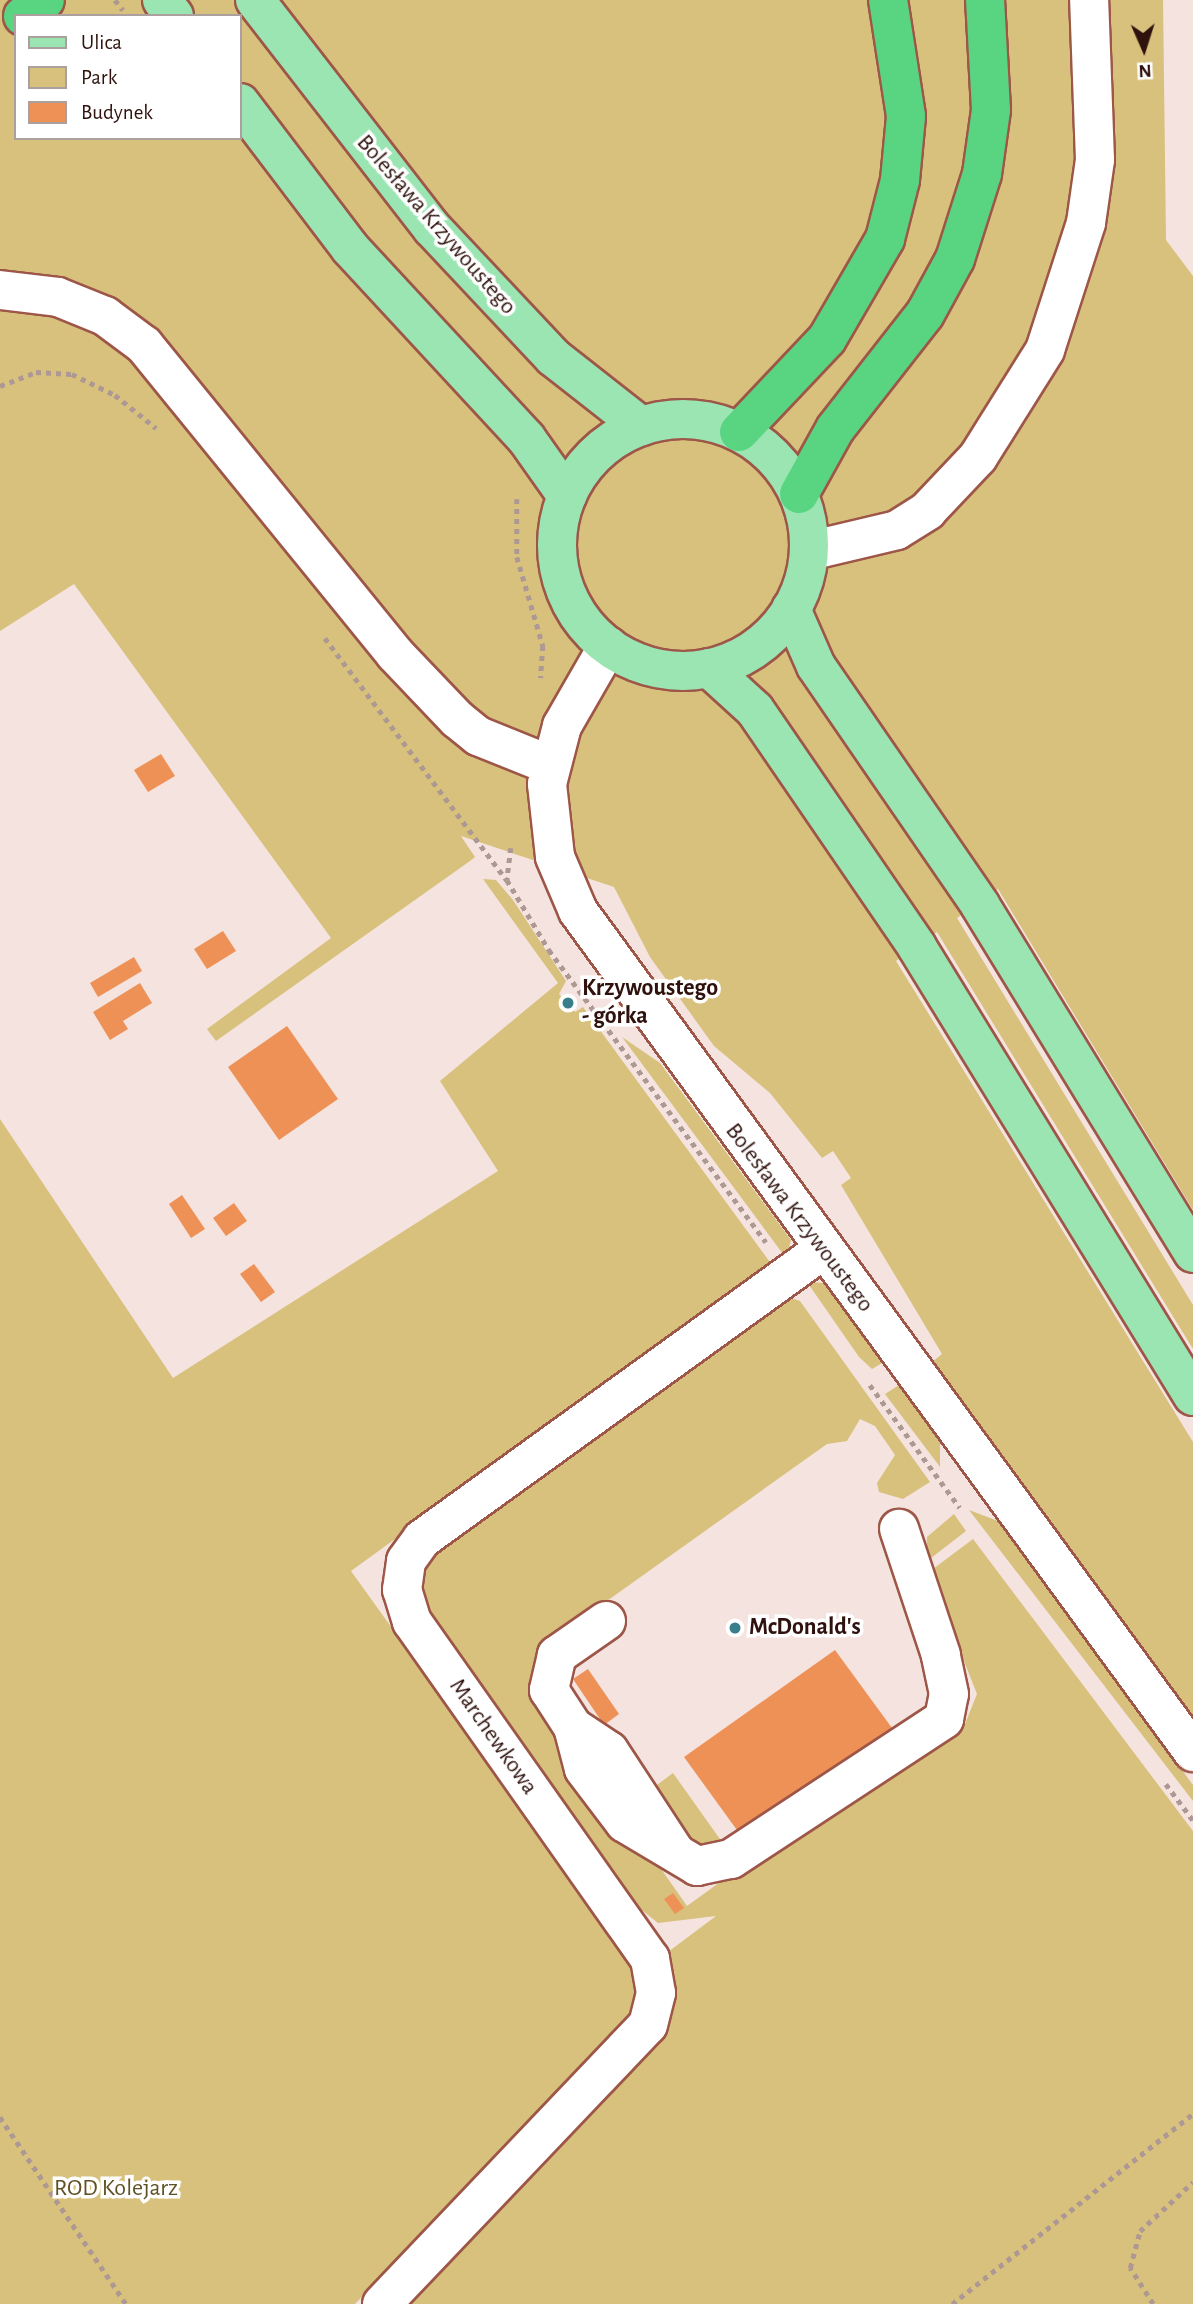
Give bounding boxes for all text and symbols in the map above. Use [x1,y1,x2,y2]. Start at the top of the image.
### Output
legend [14,14,242,140]
north arrow [1109,14,1179,84]
text: Ulica [81,32,122,53]
text: N [1138,61,1152,80]
text: Park [81,67,117,88]
text: Budynek [81,102,153,123]
street label: Bolesława Krzywoustego [350,129,522,321]
place label: Krzywoustego - górka [582,975,718,1031]
marker: Krzywoustego - górka [560,995,576,1011]
street label: Bolesława Krzywoustego [719,1118,879,1318]
place label: McDonald's [749,1614,861,1642]
marker: McDonald's [727,1620,743,1636]
street label: Marchewkowa [442,1673,544,1801]
park label: ROD Kolejarz [54,2175,178,2203]

